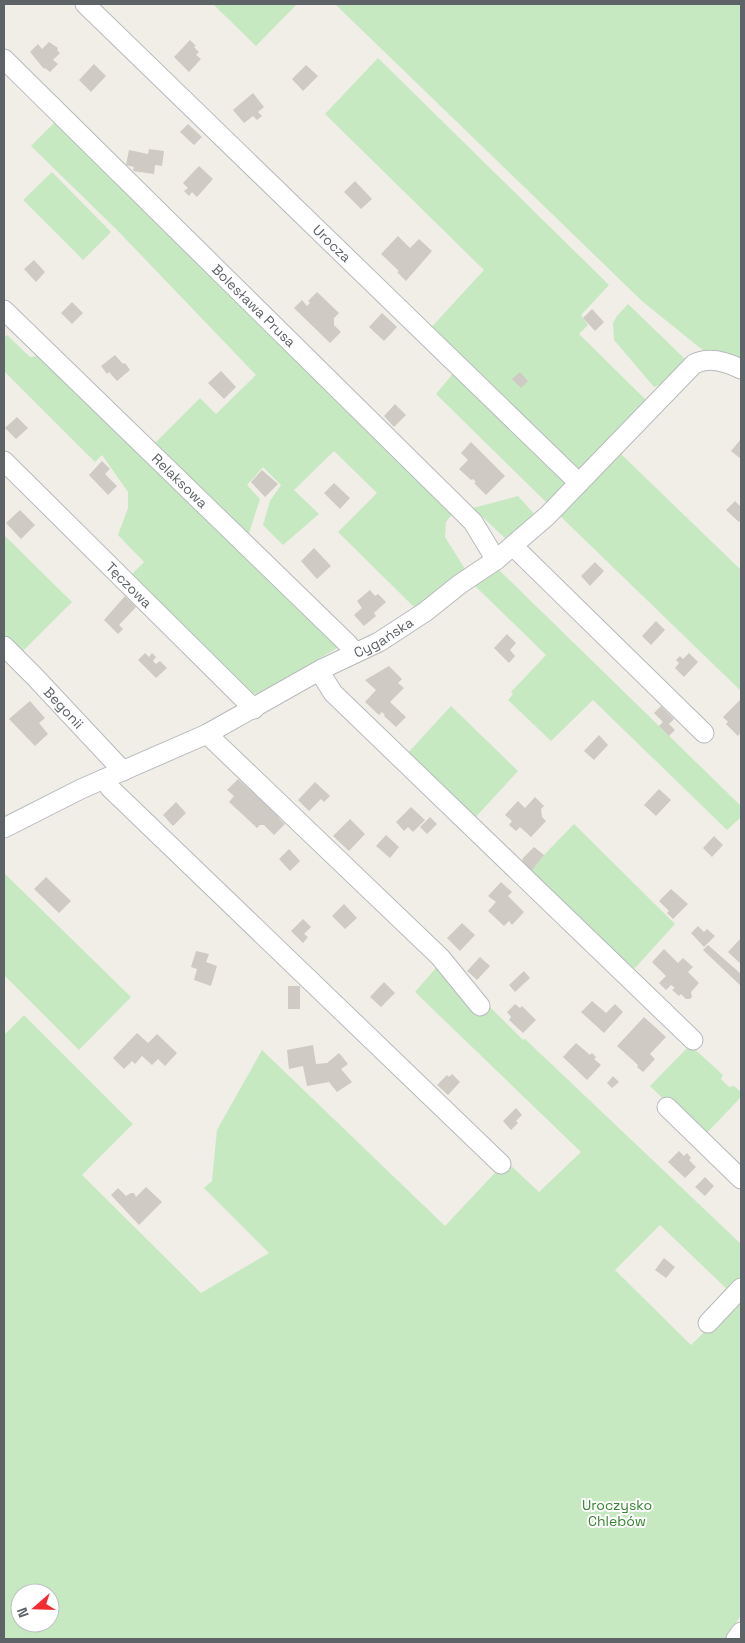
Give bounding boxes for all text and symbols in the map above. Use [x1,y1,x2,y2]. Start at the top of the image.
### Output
street label: Urocza [309,221,355,266]
street label: Bolesława Prusa [208,260,299,351]
street label: Relaksowa [148,449,212,512]
street label: Tęczowa [102,558,156,612]
street label: Cygańska [351,613,417,662]
street label: Begonii [40,683,88,732]
park label: Uroczysko Chlebów [582,1496,652,1530]
north arrow [10,1583,60,1633]
text: N [13,1605,33,1620]

